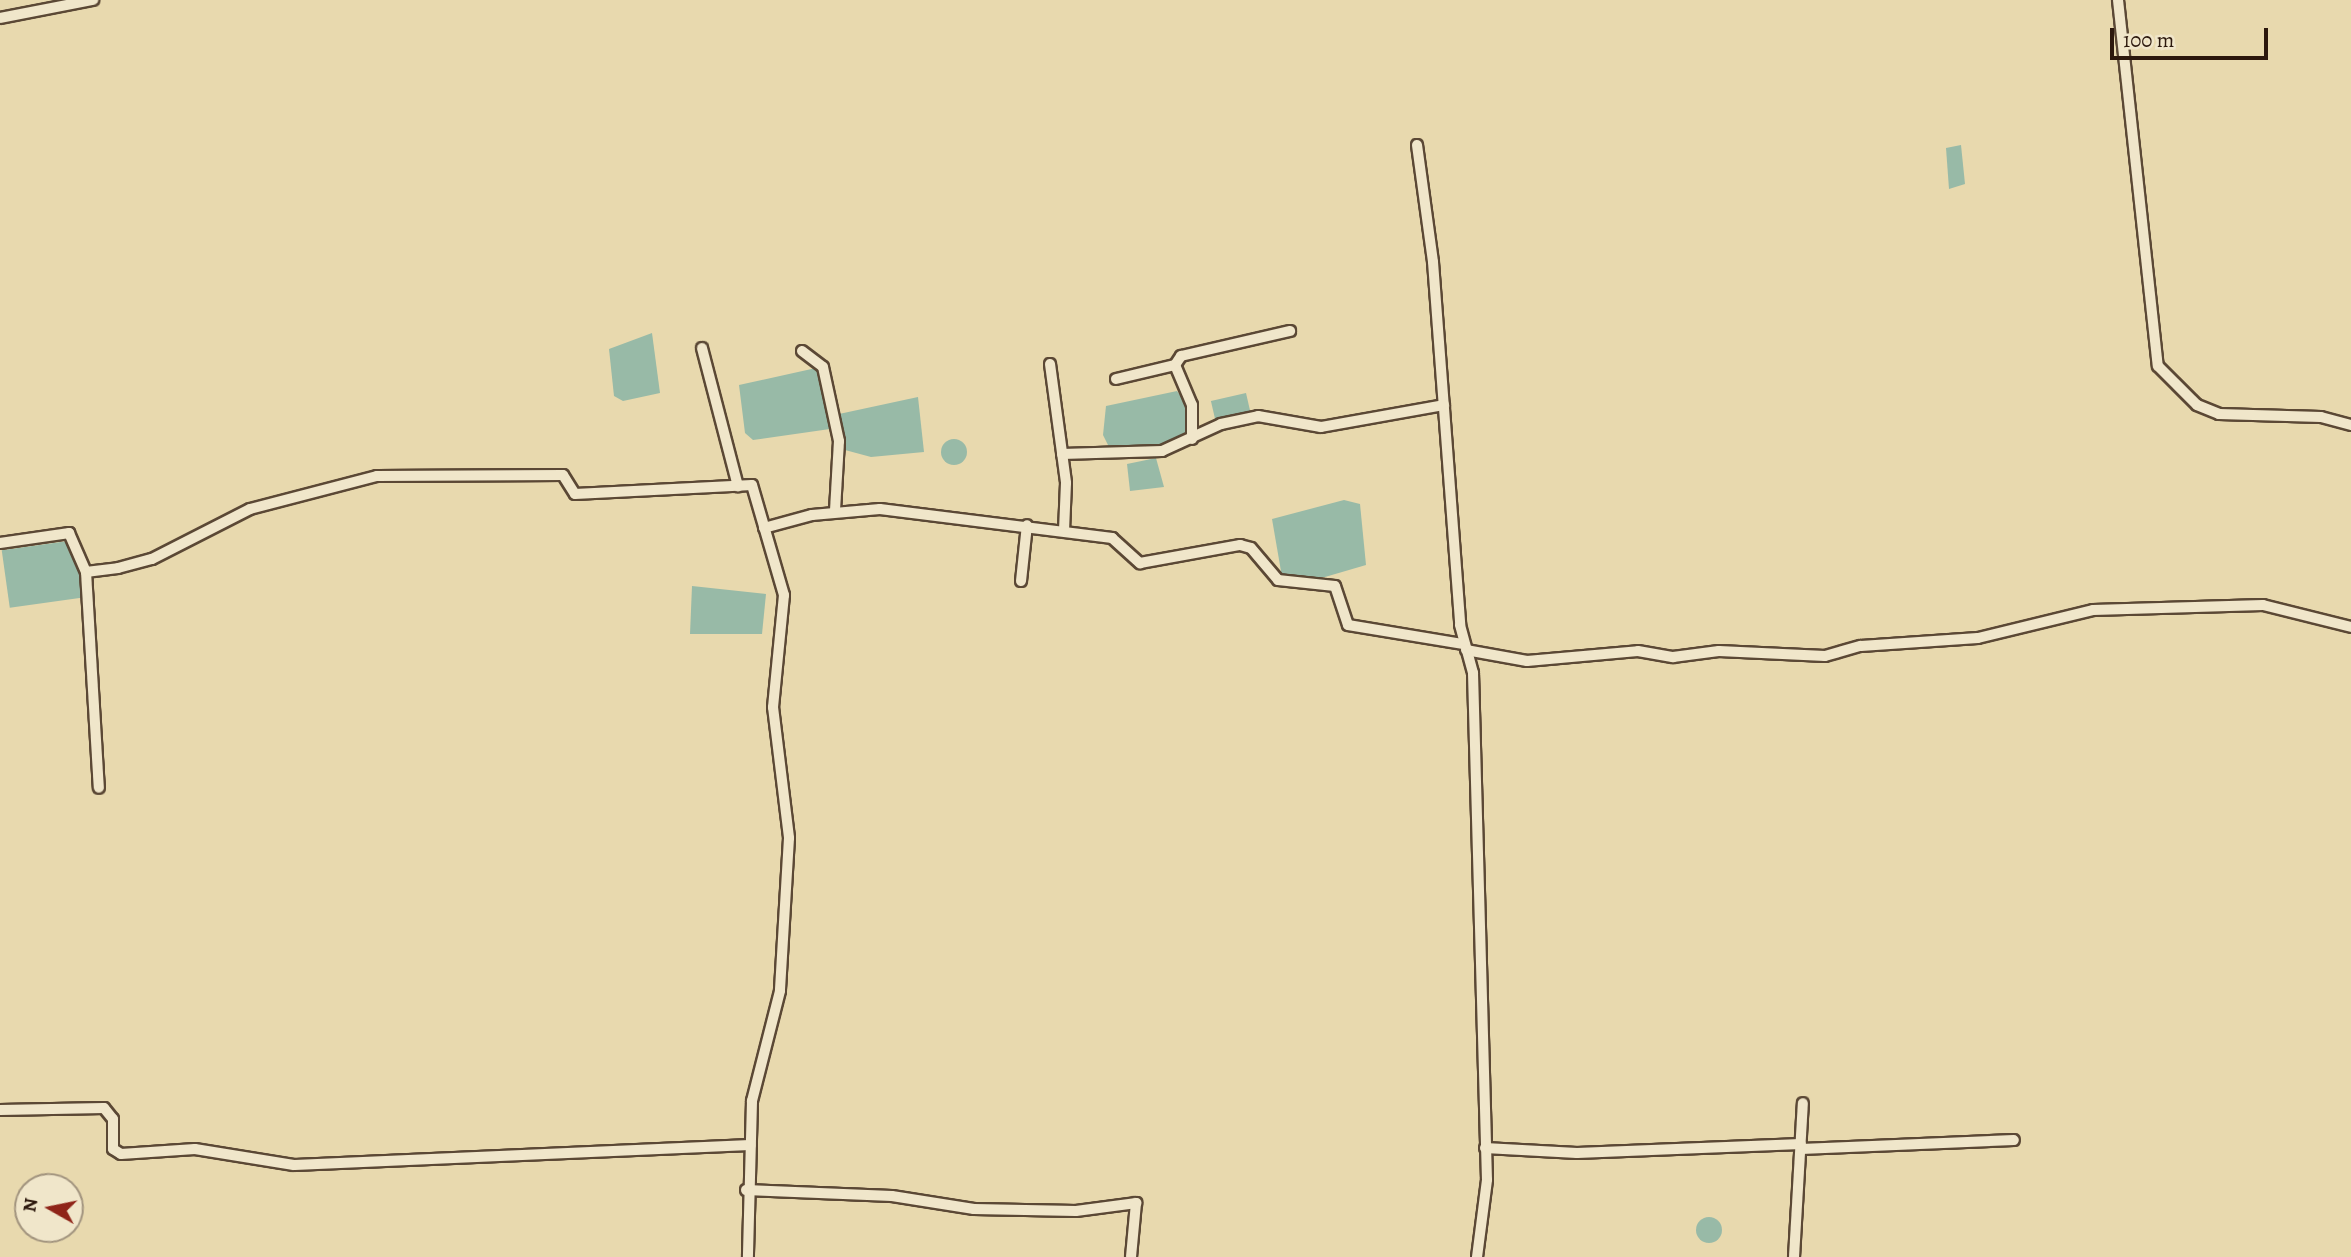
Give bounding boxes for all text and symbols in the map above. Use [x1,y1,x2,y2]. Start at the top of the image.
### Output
scale bar [2113,14,2270,58]
text: 100 m [2123,26,2174,54]
north arrow [14,1173,84,1243]
text: N [16,1196,44,1214]

